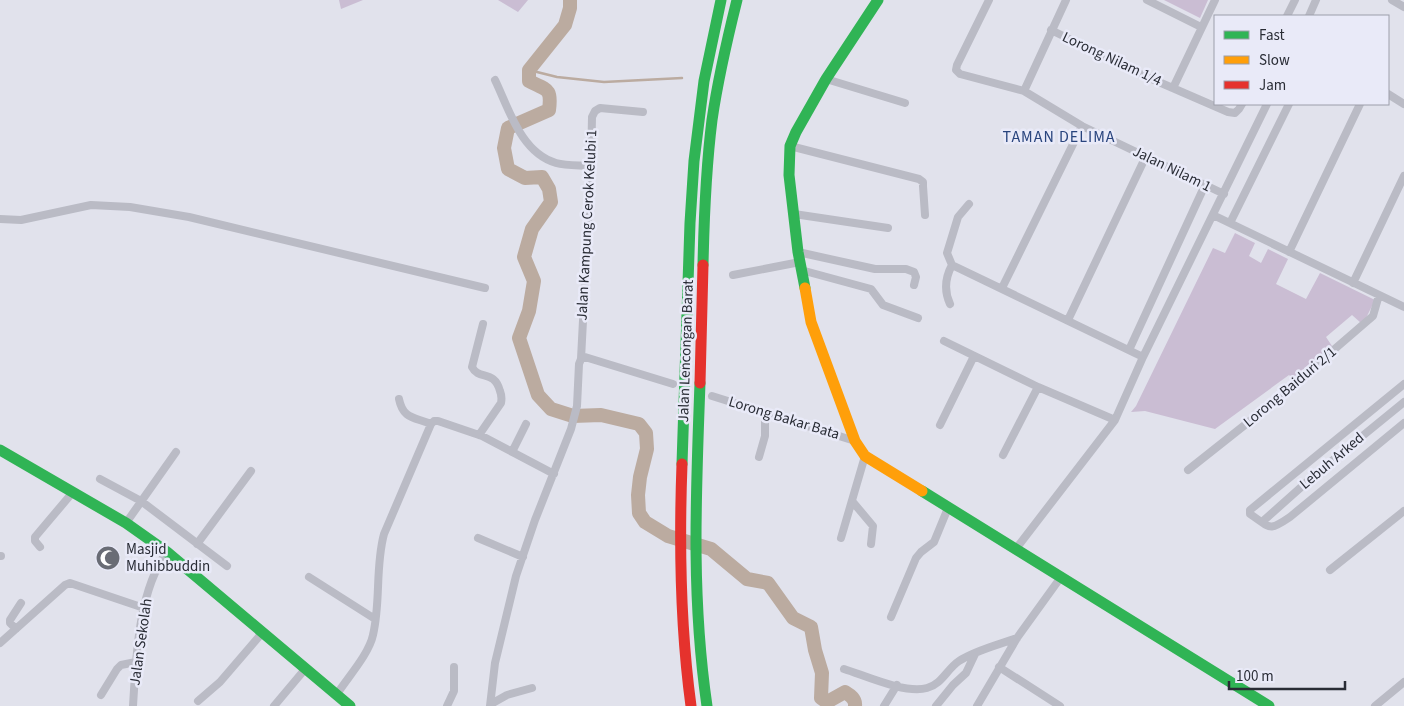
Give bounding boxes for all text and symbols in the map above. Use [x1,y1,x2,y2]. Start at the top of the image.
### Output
legend [1214,15,1389,105]
text: Fast [1259,25,1285,46]
street label: Lorong Nilam 1/4 [1059,27,1166,91]
text: Slow [1259,50,1290,71]
text: Jam [1259,75,1286,96]
district label: TAMAN DELIMA [1002,126,1116,148]
street label: Jalan Kampung Cerok Kelubi 1 [572,129,602,321]
street label: Jalan Nilam 1 [1129,141,1215,197]
street label: Jalan Lencongan Barat [673,279,699,423]
street label: Lorong Baiduri 2/1 [1239,342,1341,432]
street label: Lorong Bakar Bata [726,391,842,445]
street label: Lebuh Arked [1295,428,1369,494]
place label: Masjid Muhibbuddin [126,539,210,577]
mosque icon: Masjid Muhibbuddin [95,545,121,571]
street label: Jalan Sekolah [125,597,157,687]
scale bar [1229,658,1345,690]
text: 100 m [1236,666,1274,687]

